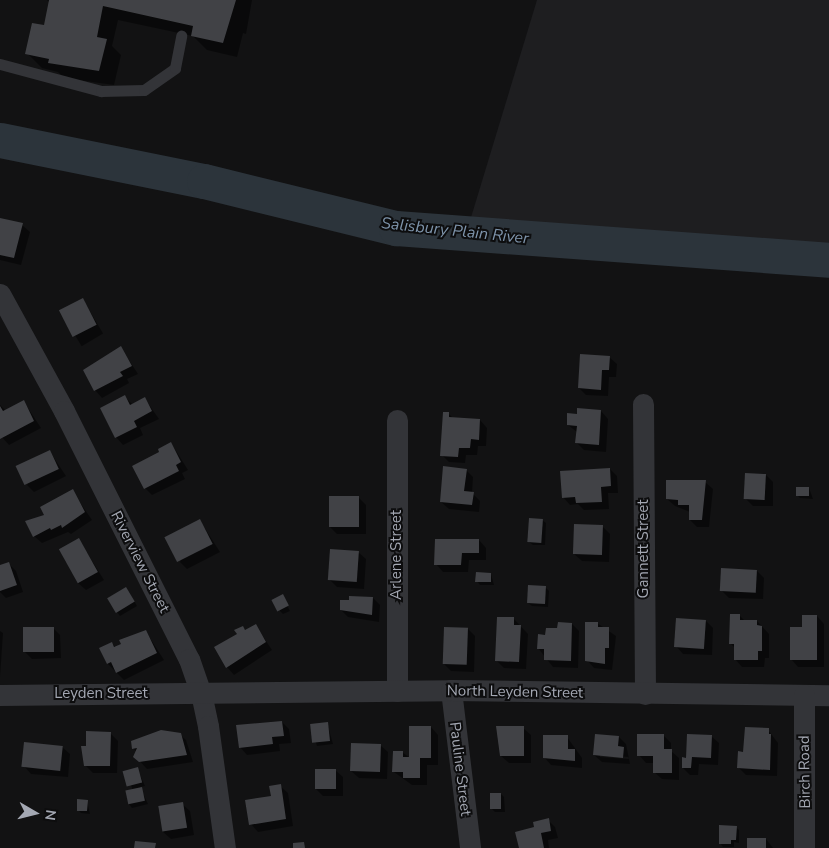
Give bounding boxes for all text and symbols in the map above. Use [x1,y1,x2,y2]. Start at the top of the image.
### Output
water label: Salisbury Plain River [380,214,530,248]
street label: Gannett Street [635,500,653,598]
street label: Riverview Street [107,508,173,616]
street label: Arlene Street [388,510,406,600]
street label: North Leyden Street [447,682,583,702]
street label: Leyden Street [54,685,148,703]
street label: Pauline Street [445,721,475,817]
street label: Birch Road [795,735,815,809]
north arrow [10,788,60,838]
text: N [40,809,60,822]

